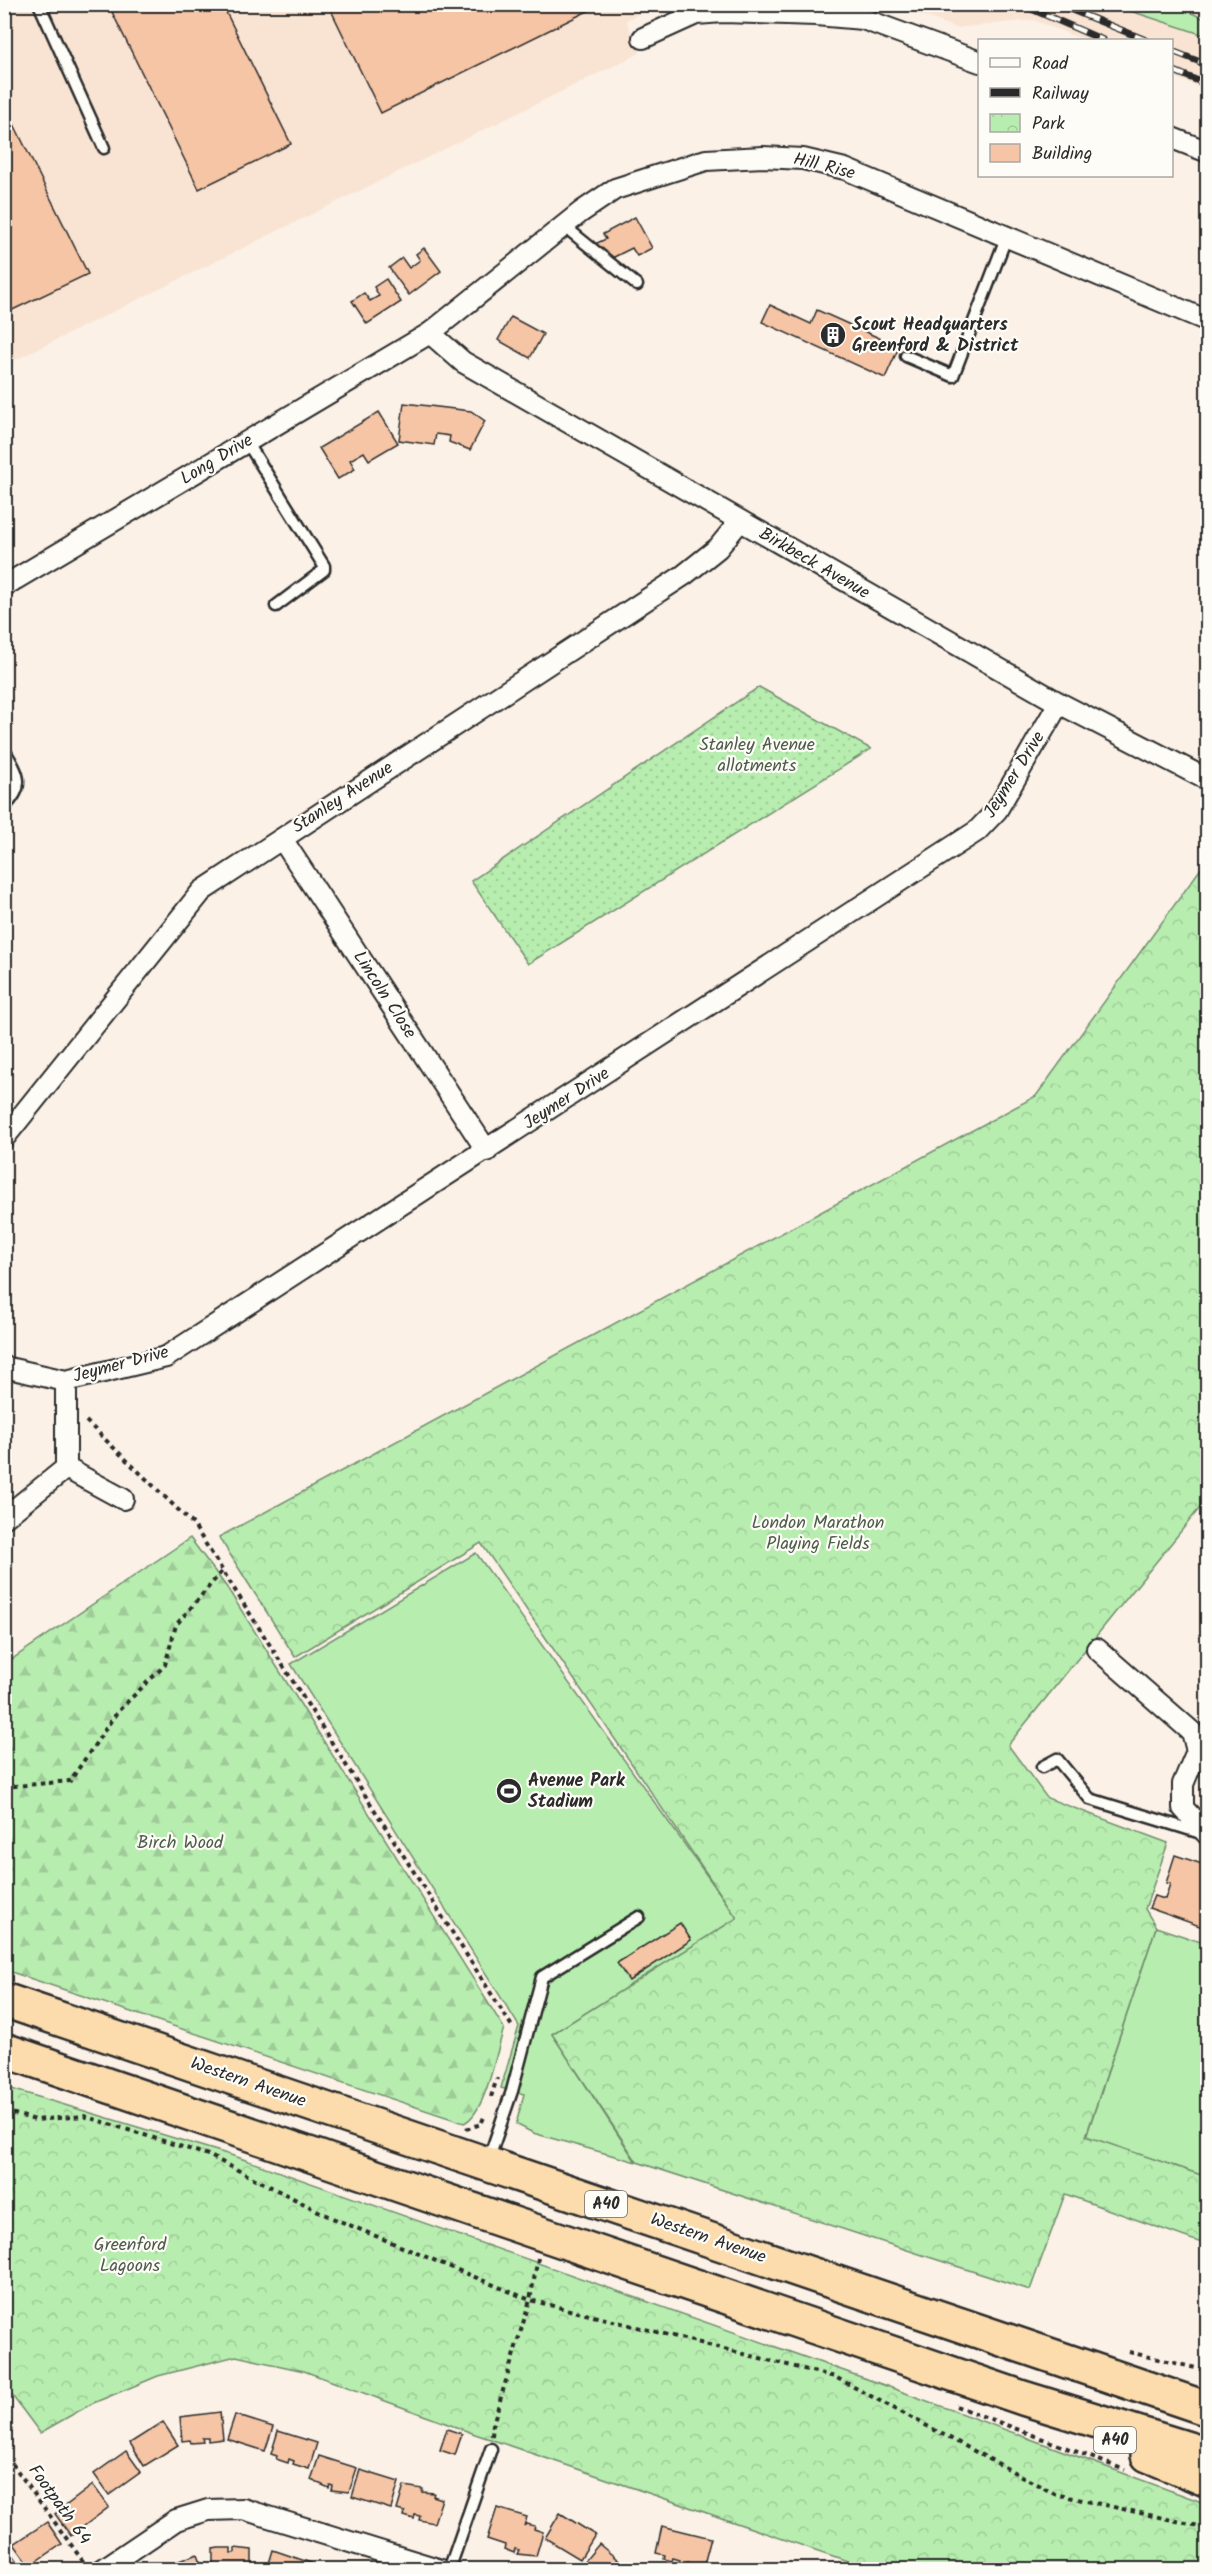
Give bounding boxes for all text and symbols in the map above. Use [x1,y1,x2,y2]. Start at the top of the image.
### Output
legend [978,39,1173,177]
text: Road [1032,50,1069,79]
text: Railway [1032,80,1089,109]
text: Park [1032,110,1065,139]
text: Building [1032,140,1092,169]
street label: Hill Rise [790,145,858,189]
place label: Scout Headquarters Greenford & District [852,311,1019,361]
building icon: Scout Headquarters Greenford & District [818,320,848,350]
street label: Long Drive [175,427,259,493]
street label: Birkbeck Avenue [753,520,875,608]
street label: Jeymer Drive [977,726,1053,824]
park label: Stanley Avenue allotments [699,731,815,781]
street label: Stanley Avenue [287,754,399,842]
street label: Lincoln Close [345,945,423,1045]
street label: Jeymer Drive [518,1060,616,1138]
street label: Jeymer Drive [70,1338,172,1392]
park label: London Marathon Playing Fields [752,1509,884,1559]
place label: Avenue Park Stadium [528,1767,626,1817]
sports icon: Avenue Park Stadium [494,1776,524,1806]
park label: Birch Wood [137,1829,224,1858]
street label: Western Avenue [186,2050,310,2116]
road number: A40 [585,2191,627,2217]
street label: Western Avenue [646,2206,770,2272]
park label: Greenford Lagoons [94,2231,167,2281]
road number: A40 [1094,2427,1136,2453]
street label: Footpath 64 [20,2459,98,2551]

